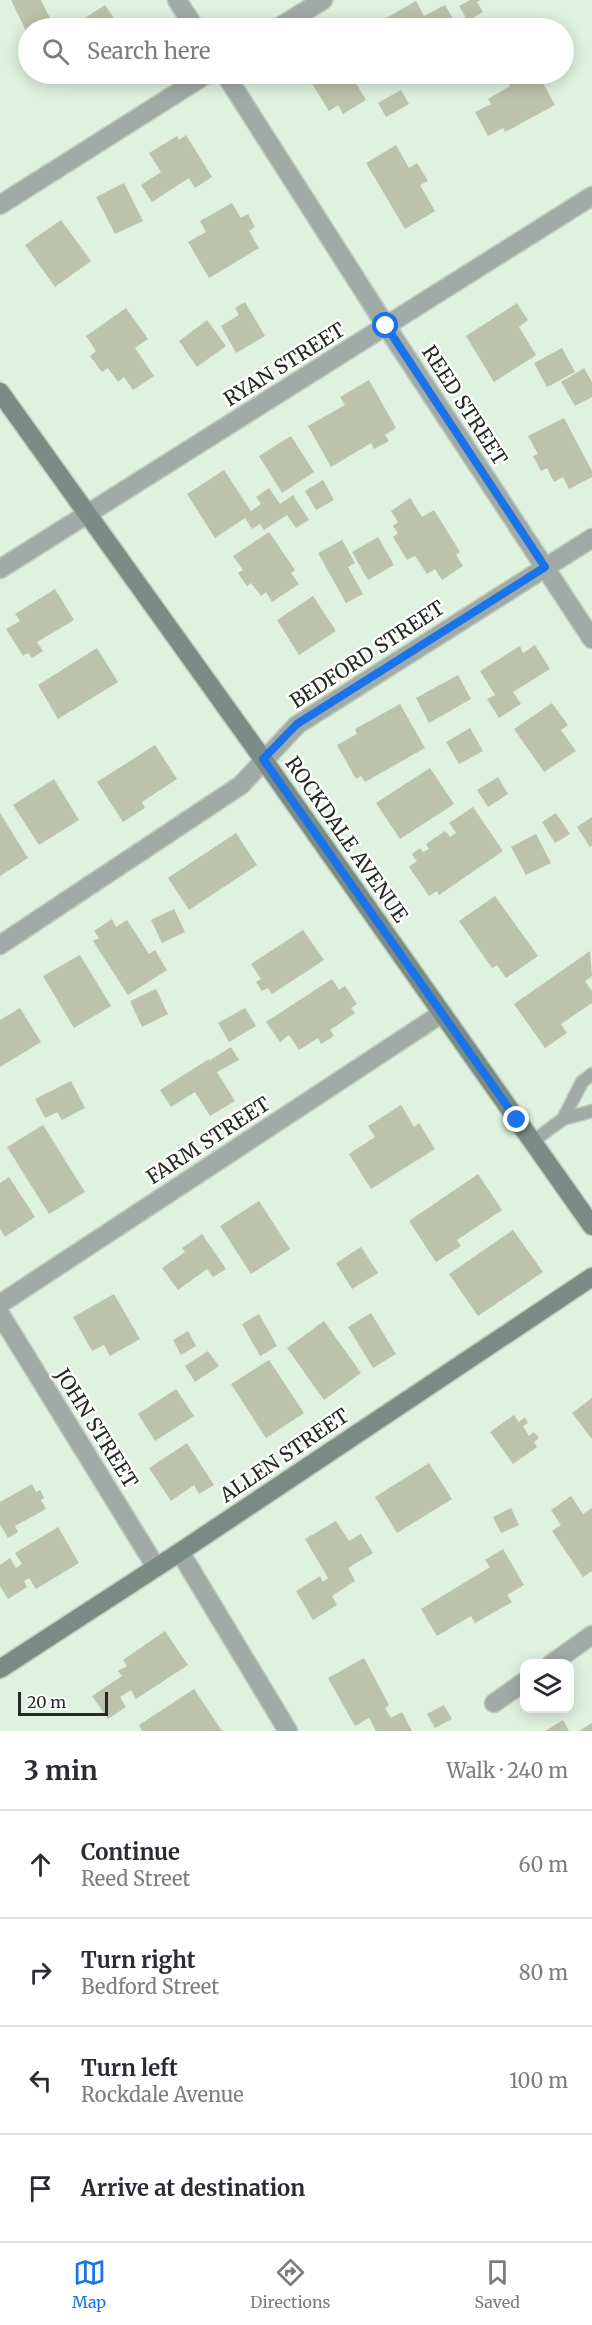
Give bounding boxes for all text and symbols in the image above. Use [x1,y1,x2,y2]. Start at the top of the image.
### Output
search box [18,18,574,84]
icon: search [39,35,72,68]
text: Search here [87,37,210,65]
route start [372,312,398,338]
street label: RYAN STREET [219,317,349,411]
street label: REED STREET [417,340,513,470]
street label: BEDFORD STREET [285,595,449,713]
street label: ROCKDALE AVENUE [280,751,414,927]
street label: FARM STREET [142,1091,275,1189]
route end [503,1106,529,1132]
street label: JOHN STREET [50,1363,144,1492]
street label: ALLEN STREET [214,1403,353,1508]
map controls [520,1659,574,1713]
button: layers [520,1659,574,1713]
scale bar [18,1689,108,1716]
text: 20 m [27,1692,66,1712]
text: 3 min [24,1754,98,1787]
text: Walk · 240 m [447,1758,568,1783]
text: Continue [81,1838,180,1866]
icon: ahead [24,1848,57,1881]
text: 60 m [518,1852,568,1877]
text: Reed Street [81,1866,190,1891]
text: Turn right [81,1946,195,1974]
icon: right [24,1956,57,1989]
text: 80 m [519,1960,568,1985]
text: Bedford Street [81,1974,219,1999]
text: Turn left [81,2054,178,2082]
icon: left [24,2064,57,2097]
text: 100 m [509,2068,568,2093]
text: Rockdale Avenue [81,2082,244,2107]
icon: arrive [24,2172,57,2205]
text: Arrive at destination [81,2174,305,2202]
tab: Map [72,2256,106,2312]
tab: Directions [250,2256,330,2312]
tab: Saved [475,2256,520,2312]

